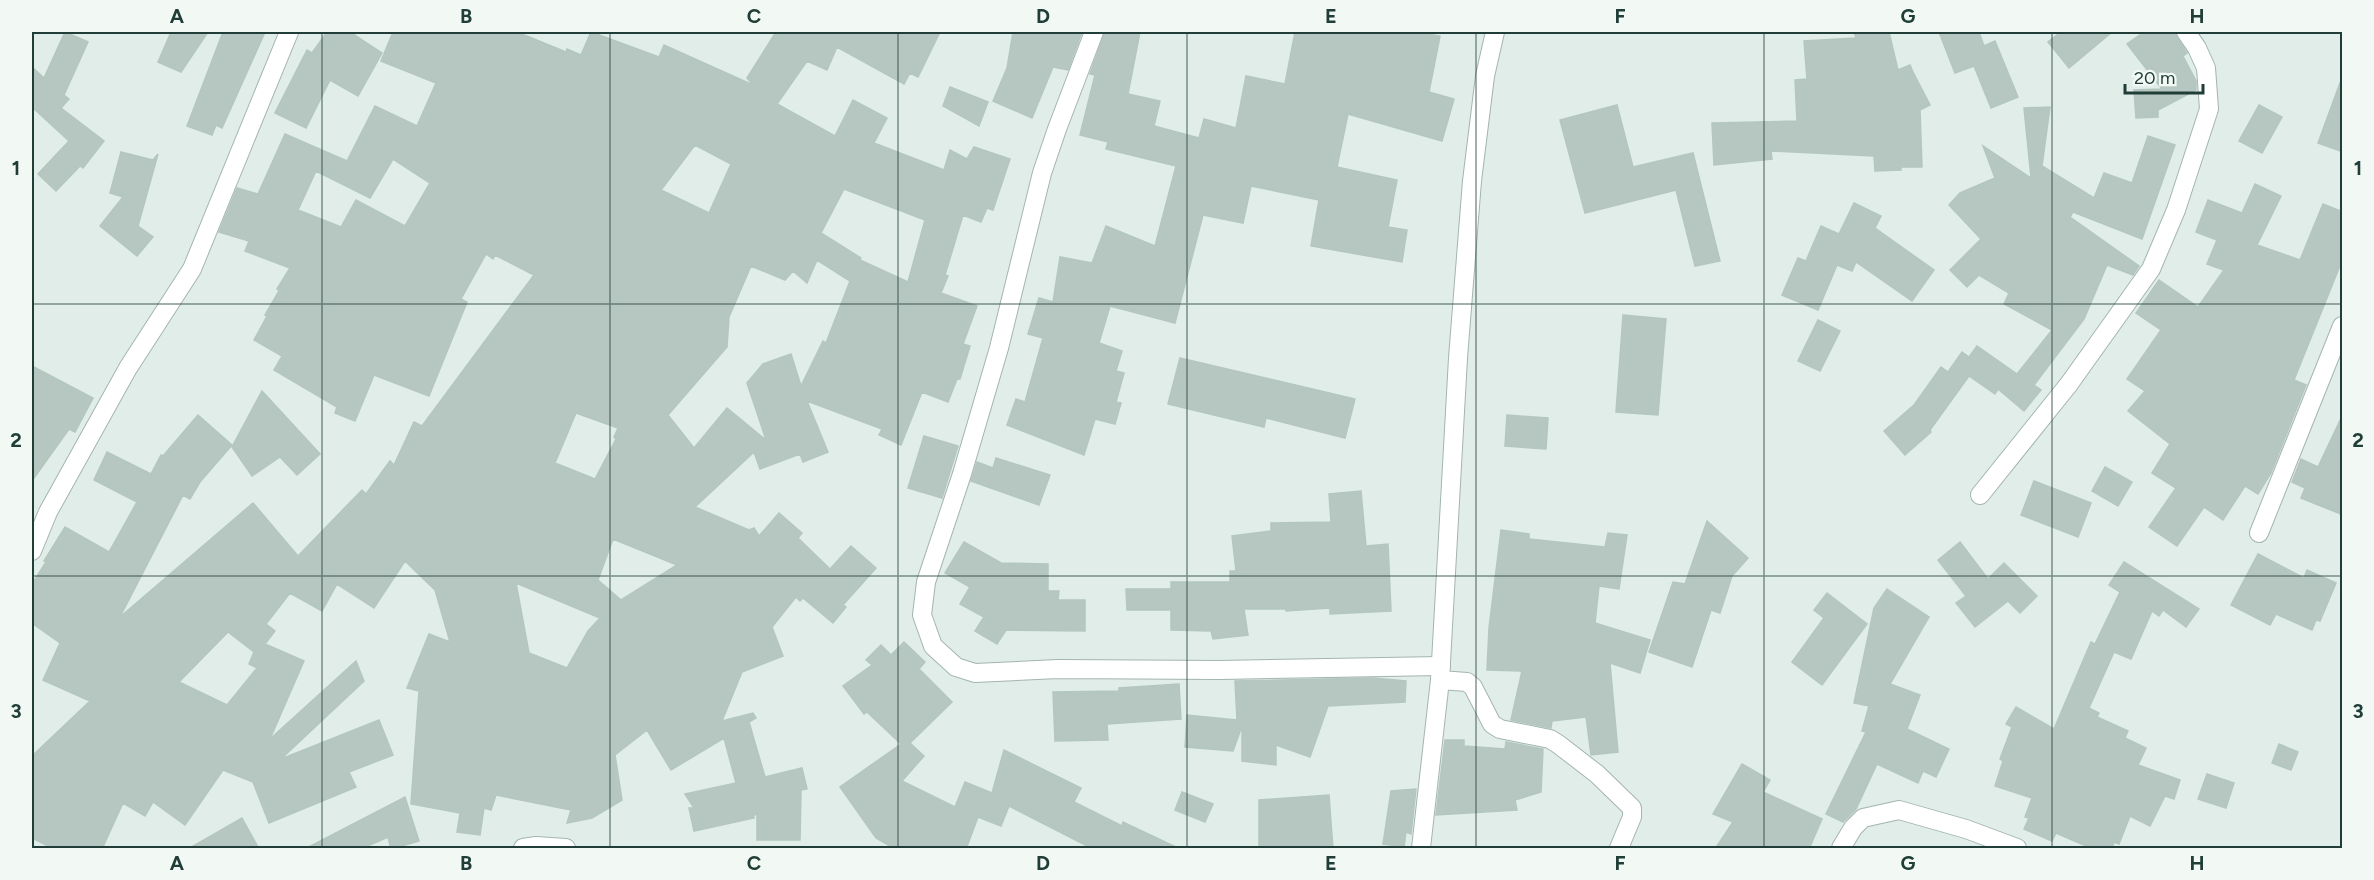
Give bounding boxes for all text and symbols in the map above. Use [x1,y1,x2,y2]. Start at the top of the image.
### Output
text: A [170,4,185,28]
text: B [460,4,472,28]
text: C [747,4,761,28]
text: D [1036,4,1050,28]
text: E [1325,4,1337,28]
text: F [1614,4,1626,28]
text: G [1901,4,1916,28]
text: H [2190,4,2205,28]
scale bar [2125,57,2203,95]
text: 20 m [2134,67,2175,89]
text: 1 [12,156,20,180]
text: 1 [2354,156,2362,180]
text: 2 [10,428,22,452]
text: 2 [2352,428,2364,452]
text: 3 [10,699,22,723]
text: 3 [2352,699,2364,723]
text: A [170,851,185,875]
text: B [460,851,472,875]
text: C [747,851,761,875]
text: D [1036,851,1050,875]
text: E [1325,851,1337,875]
text: F [1614,851,1626,875]
text: G [1901,851,1916,875]
text: H [2190,851,2205,875]

